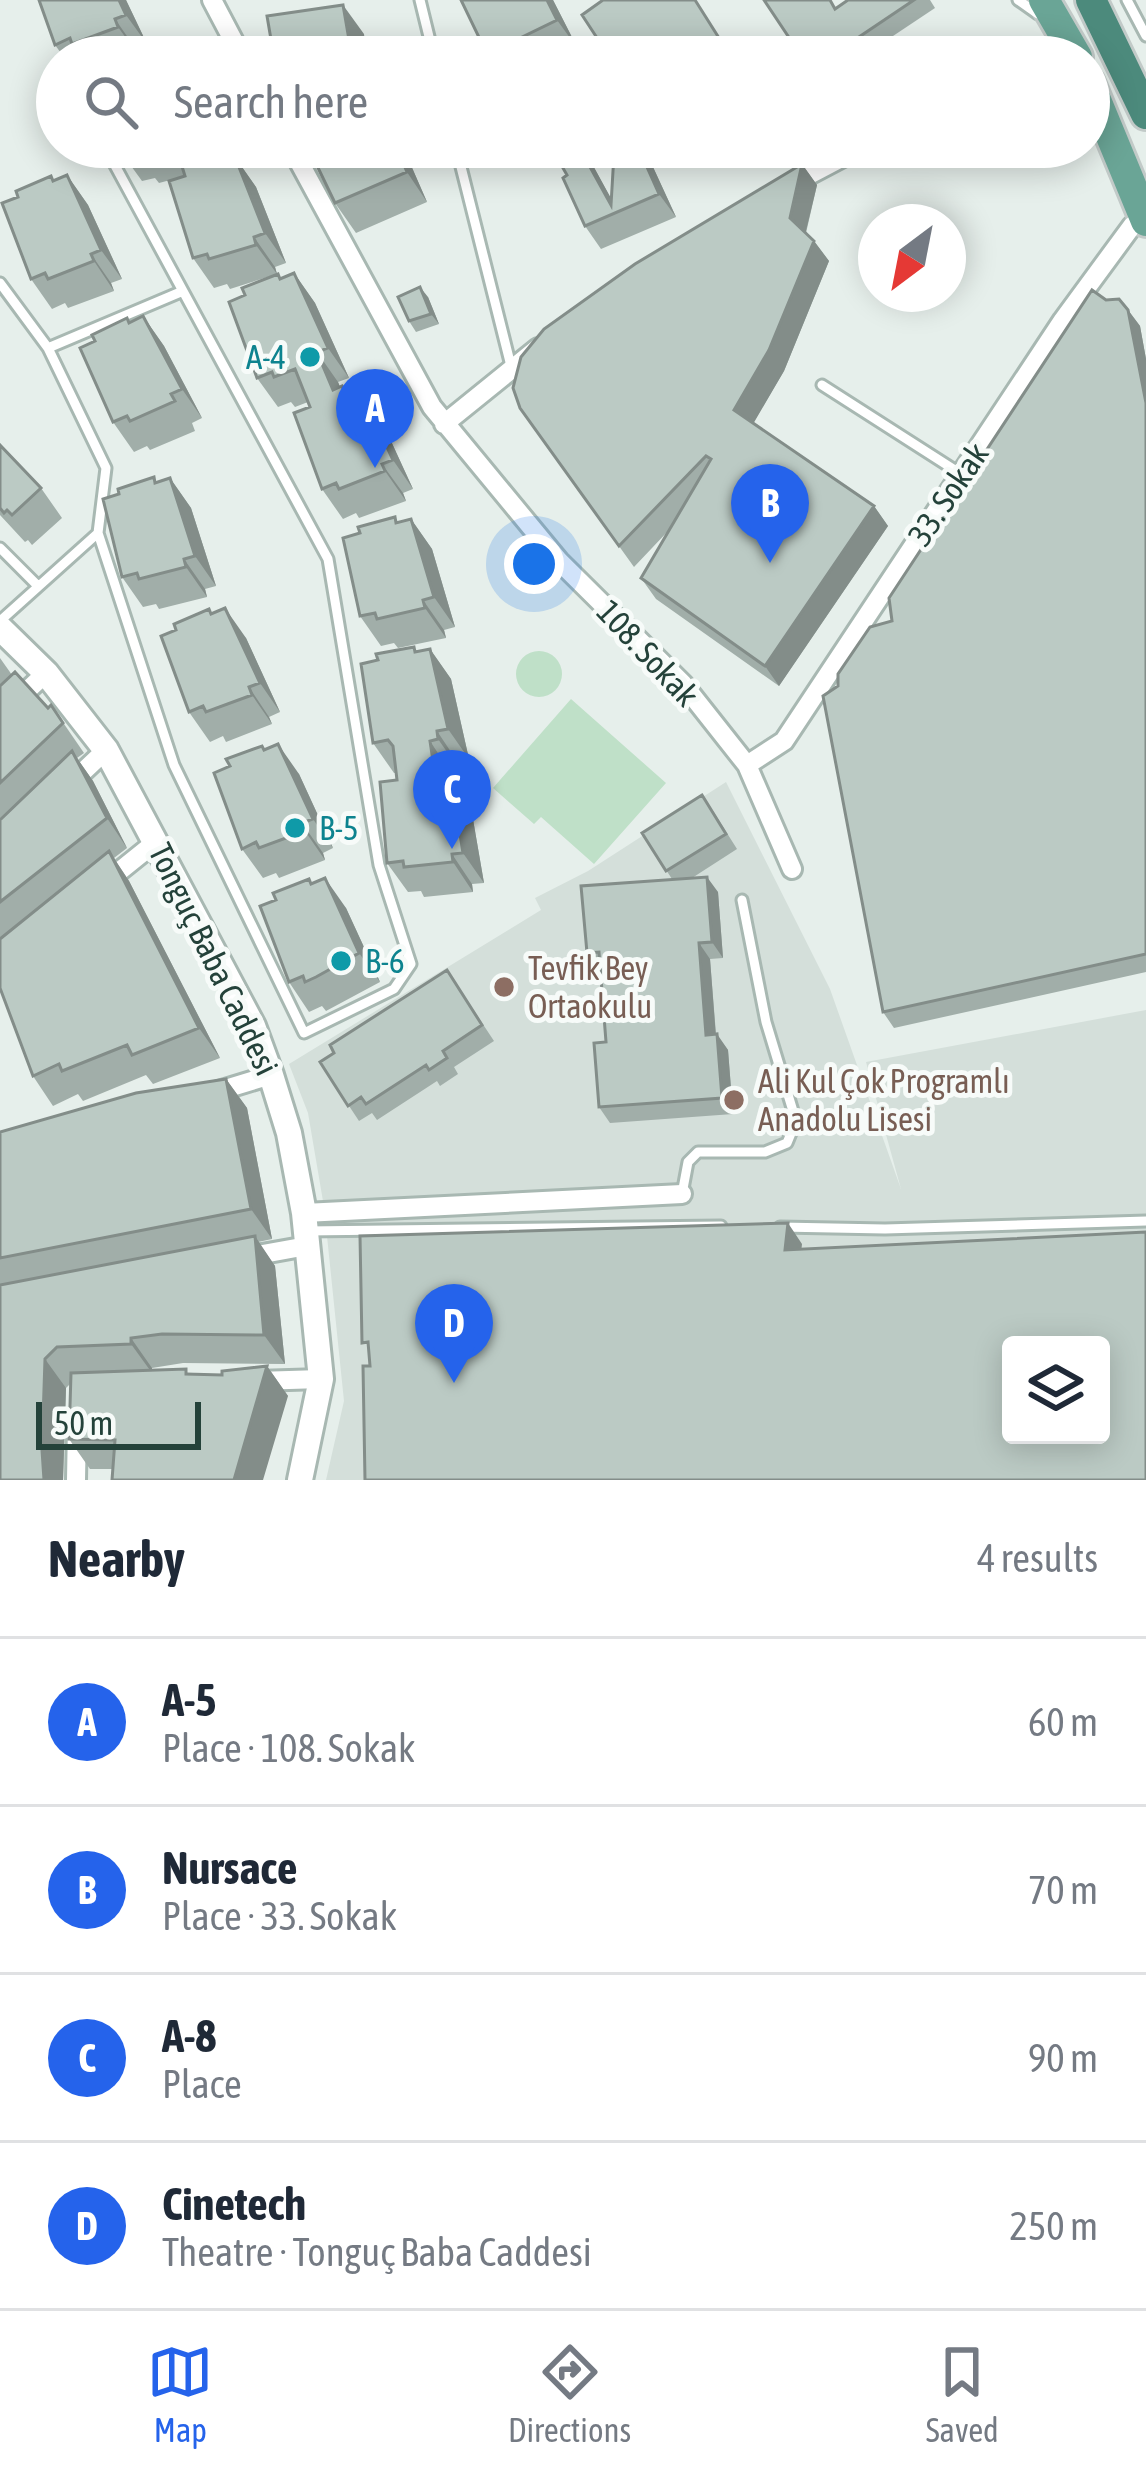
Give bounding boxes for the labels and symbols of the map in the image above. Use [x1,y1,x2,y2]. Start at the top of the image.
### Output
north arrow [858,204,966,312]
place label: A-4 [246,338,286,376]
marker: A-4 [297,344,323,370]
pin: A [336,369,414,468]
street label: 33. Sokak [900,436,996,552]
pin: B [731,464,809,563]
your location [504,534,564,594]
street label: 108. Sokak [590,592,706,714]
pin: C [413,750,491,849]
place label: B-5 [319,809,358,847]
marker: B-5 [282,815,308,841]
street label: Tonguç Baba Caddesi [141,837,287,1081]
place label: B-6 [365,942,404,980]
marker: B-6 [328,948,354,974]
place label: Tevfik Bey Ortaokulu [528,949,652,1025]
marker: Tevfik Bey Ortaokulu [491,974,517,1000]
place label: Ali Kul Çok Programlı Anadolu Lisesi [758,1062,1010,1138]
marker: Ali Kul Çok Programlı Anadolu Lisesi [721,1087,747,1113]
pin: D [415,1284,493,1383]
scale bar [36,1396,201,1449]

